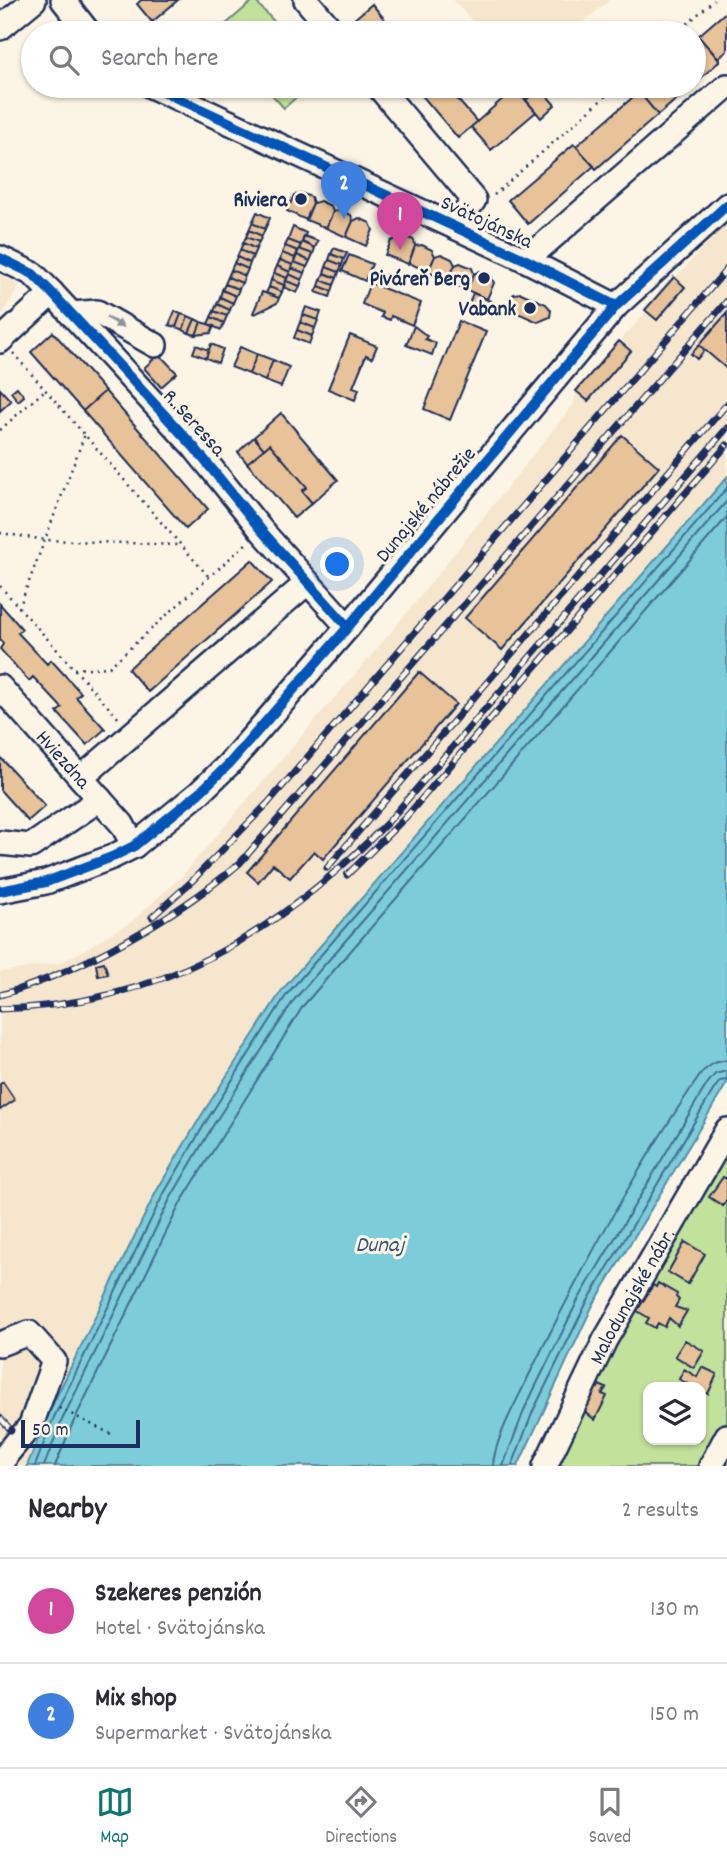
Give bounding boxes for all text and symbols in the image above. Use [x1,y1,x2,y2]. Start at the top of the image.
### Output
search box [21,21,706,98]
icon: search [45,41,83,79]
text: Search here [101,41,219,78]
pin: 2 [321,161,367,219]
place label: Riviera [233,187,288,217]
street label: Svätojánska [435,189,538,259]
marker: Riviera [293,191,309,207]
pin: 1 [377,192,423,250]
place label: Piváreň Berg [370,266,470,296]
marker: Piváreň Berg [476,270,492,286]
place label: Vabank [459,296,516,326]
marker: Vabank [522,300,538,316]
one-way arrow [105,316,125,328]
street label: R. Seressa [154,384,232,465]
street label: Dunajské nábrežie [370,442,485,570]
your location [320,547,354,581]
street label: Hviezdna [27,725,97,798]
street label: Malodunajské nábr. [584,1224,685,1370]
water label: Dunaj [355,1230,408,1263]
map controls [643,1382,706,1445]
button: layers [643,1382,706,1445]
scale bar [21,1417,140,1449]
text: 50 m [32,1418,69,1445]
text: Nearby [28,1490,106,1533]
text: 2 results [622,1495,699,1528]
text: Szekeres penzión [95,1576,262,1613]
text: 1 [48,1594,54,1627]
text: 130 m [650,1594,699,1627]
text: Hotel · Svätojánska [95,1613,265,1646]
text: Mix shop [95,1681,177,1718]
text: 2 [46,1699,56,1732]
text: 150 m [650,1699,699,1732]
text: Supermarket · Svätojánska [95,1718,331,1751]
tab: Map [96,1783,134,1852]
tab: Directions [325,1783,397,1852]
tab: Saved [589,1783,631,1852]

